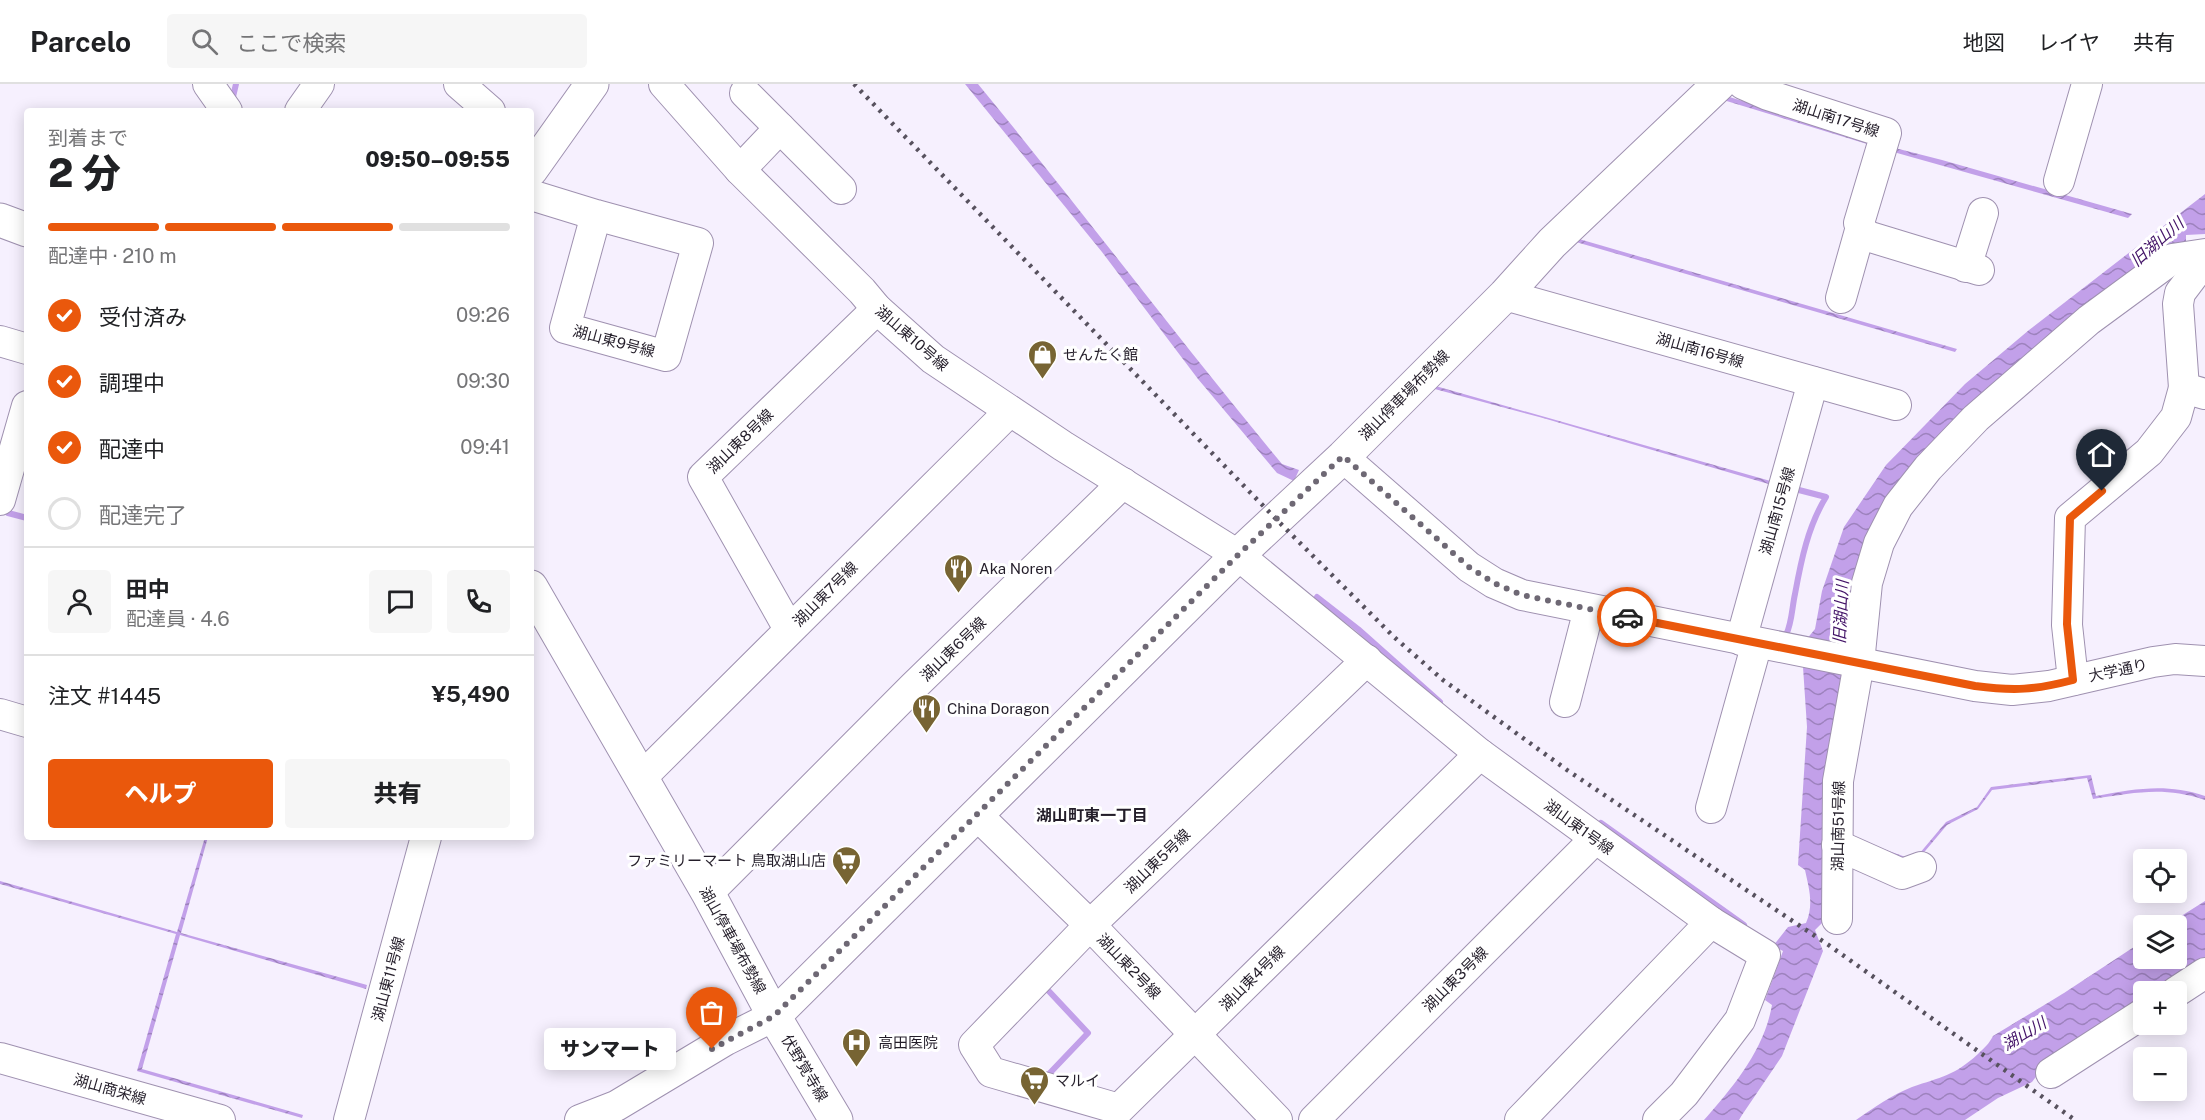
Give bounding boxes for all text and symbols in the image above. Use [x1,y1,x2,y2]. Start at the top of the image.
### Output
search box [167,14,587,68]
text: Parcelo [30,25,131,58]
icon: search [188,25,221,58]
text: ここで検索 [236,30,346,56]
text: 地図 [1963,30,2005,55]
text: レイヤ [2038,30,2100,55]
text: 共有 [2133,30,2175,55]
street label: 湖山南17号線 [1791,96,1881,140]
text: 到着まで [48,126,128,150]
text: 09:50–09:55 [365,146,510,172]
text: 2 分 [48,150,121,196]
water label: 旧湖山川 [2127,213,2189,270]
text: 配達中 · 210 m [48,244,177,268]
icon: check [48,299,81,332]
street label: 湖山東10号線 [872,302,952,374]
text: 09:26 [456,303,510,327]
text: 受付済み [99,304,187,330]
street label: 湖山東9号線 [571,322,657,360]
street label: 湖山南16号線 [1654,329,1746,371]
shop icon: せんたく館 [1026,338,1058,380]
place label: せんたく館 [1063,346,1138,363]
street label: 湖山停車場布勢線 [1356,347,1452,443]
icon: check [48,365,81,398]
text: 09:30 [456,369,510,393]
text: 調理中 [99,370,165,396]
street label: 湖山東8号線 [704,405,776,477]
pin [2076,429,2127,491]
icon: check [48,431,81,464]
text: 09:41 [460,435,510,459]
text: 配達中 [99,436,165,462]
icon: home [2085,438,2118,471]
street label: 湖山南15号線 [1756,465,1798,557]
text: 配達完了 [99,502,187,528]
restaurant icon: Aka Noren [942,552,974,594]
street label: 湖山東7号線 [789,558,861,630]
place label: Aka Noren [979,560,1052,577]
button: person [48,570,111,633]
button: chat [369,570,432,633]
button: phone [447,570,510,633]
text: 田中 [126,576,170,602]
water label: 旧湖山川 [1830,578,1852,644]
courier [1597,587,1657,647]
icon: car [1611,601,1644,634]
text: 配達員 · 4.6 [126,607,230,631]
street label: 湖山東6号線 [917,614,989,684]
street label: 大学通り [2087,655,2149,685]
text: ¥5,490 [432,681,510,707]
text: 注文 #1445 [48,683,161,709]
restaurant icon: China Doragon [910,692,942,734]
place label: China Doragon [947,700,1049,717]
button: ヘルプ [48,759,273,828]
button: 共有 [285,759,510,828]
street label: 湖山南51号線 [1829,780,1847,872]
street label: 湖山東1号線 [1541,796,1617,858]
district label: 湖山町東一丁目 [1036,806,1148,825]
street label: 湖山東5号線 [1121,825,1193,897]
supermarket icon: ファミリーマート 鳥取湖山店 [831,844,863,886]
map controls [2133,849,2187,1101]
button: locate [2133,849,2187,903]
place label: ファミリーマート 鳥取湖山店 [627,852,826,869]
street label: 湖山停車場布勢線 [696,883,770,997]
button: layers [2133,915,2187,969]
street label: 湖山東2号線 [1094,930,1164,1002]
street label: 湖山東11号線 [369,935,407,1023]
street label: 湖山東4号線 [1216,942,1288,1014]
street label: 湖山東3号線 [1419,943,1491,1015]
button: + [2133,981,2187,1035]
pin [686,987,737,1049]
icon: bag [695,996,728,1029]
water label: 湖山川 [1999,1012,2051,1055]
hospital icon: 高田医院 [841,1026,873,1068]
callout: サンマート [544,1028,676,1070]
street label: 伏野覚寺線 [778,1031,832,1105]
place label: 高田医院 [878,1034,938,1051]
text: サンマート [560,1037,660,1061]
button: − [2133,1047,2187,1101]
supermarket icon: マルイ [1018,1064,1050,1106]
street label: 湖山商栄線 [72,1070,148,1108]
place label: マルイ [1055,1072,1100,1089]

